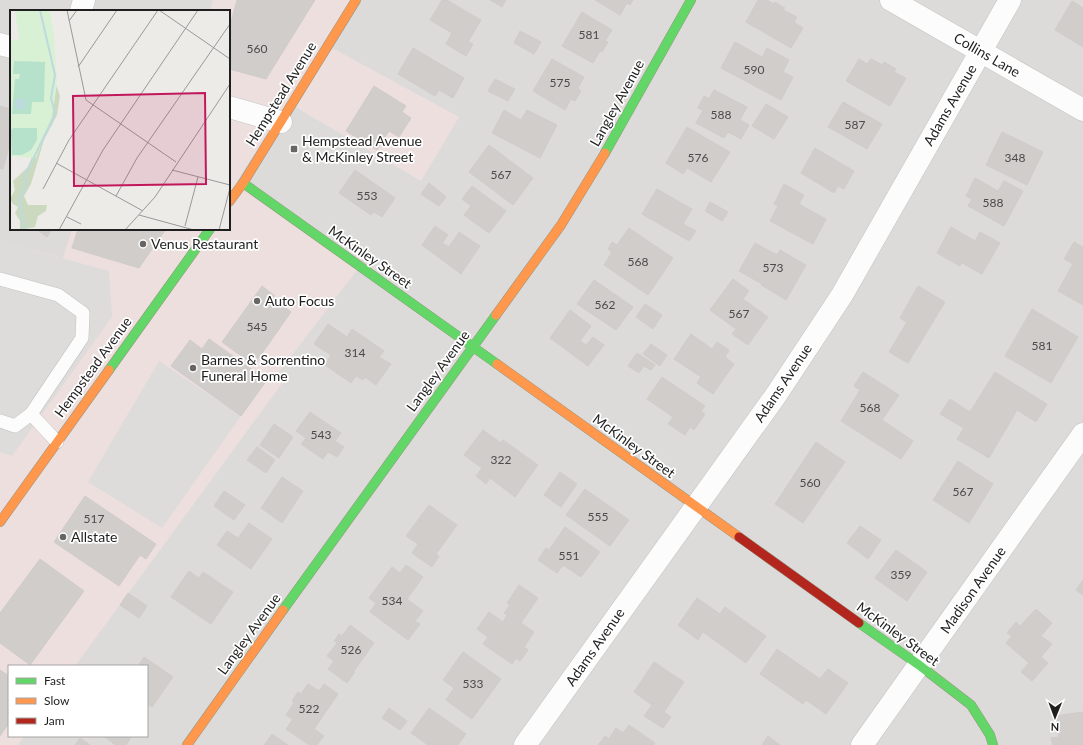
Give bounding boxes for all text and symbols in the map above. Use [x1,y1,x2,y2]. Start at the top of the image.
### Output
inset map [10,10,230,230]
house number: 581 [579,27,599,42]
street label: Collins Lane [951,29,1024,80]
street label: Hempstead Avenue [242,38,320,149]
house number: 560 [247,41,267,56]
street label: Langley Avenue [586,57,647,149]
street label: Adams Avenue [919,61,980,148]
house number: 590 [744,62,764,77]
house number: 575 [550,75,570,90]
house number: 588 [711,107,731,122]
house number: 587 [845,117,865,132]
place label: Hempstead Avenue & McKinley Street [302,132,422,165]
marker: Hempstead Avenue & McKinley Street [289,144,299,154]
house number: 576 [688,150,708,165]
house number: 348 [1005,150,1025,165]
house number: 567 [491,167,511,182]
house number: 553 [357,188,377,203]
house number: 588 [983,195,1003,210]
street label: McKinley Street [325,222,415,292]
place label: Venus Restaurant [151,235,258,252]
marker: Venus Restaurant [138,239,148,249]
house number: 568 [628,254,648,269]
house number: 573 [763,260,783,275]
place label: Auto Focus [265,292,334,309]
marker: Auto Focus [252,296,262,306]
house number: 562 [595,297,615,312]
house number: 567 [729,306,749,321]
street label: Hempstead Avenue [50,313,135,420]
house number: 545 [247,319,267,334]
street label: Langley Avenue [402,327,473,415]
house number: 581 [1032,338,1052,353]
street label: Adams Avenue [750,340,815,425]
house number: 314 [345,345,365,360]
place label: Barnes & Sorrentino Funeral Home [201,351,325,384]
marker: Barnes & Sorrentino Funeral Home [188,363,198,373]
house number: 568 [860,400,880,415]
street label: McKinley Street [590,410,679,481]
house number: 543 [311,427,331,442]
house number: 322 [491,452,511,467]
house number: 560 [800,475,820,490]
house number: 567 [953,484,973,499]
house number: 555 [588,509,608,524]
house number: 517 [84,511,104,526]
place label: Allstate [71,528,117,545]
marker: Allstate [58,532,68,542]
street label: Madison Avenue [936,543,1009,636]
house number: 551 [559,548,579,563]
house number: 359 [891,567,911,582]
street label: Langley Avenue [213,590,284,678]
house number: 534 [382,593,402,608]
street label: McKinley Street [854,598,943,669]
street label: Adams Avenue [561,604,628,689]
house number: 526 [341,642,361,657]
legend [8,665,148,737]
text: Fast [44,673,66,688]
house number: 533 [463,676,483,691]
text: Slow [44,693,70,708]
north arrow [1035,697,1075,737]
house number: 522 [299,701,319,716]
text: Jam [44,713,65,728]
text: N [1050,721,1059,734]

